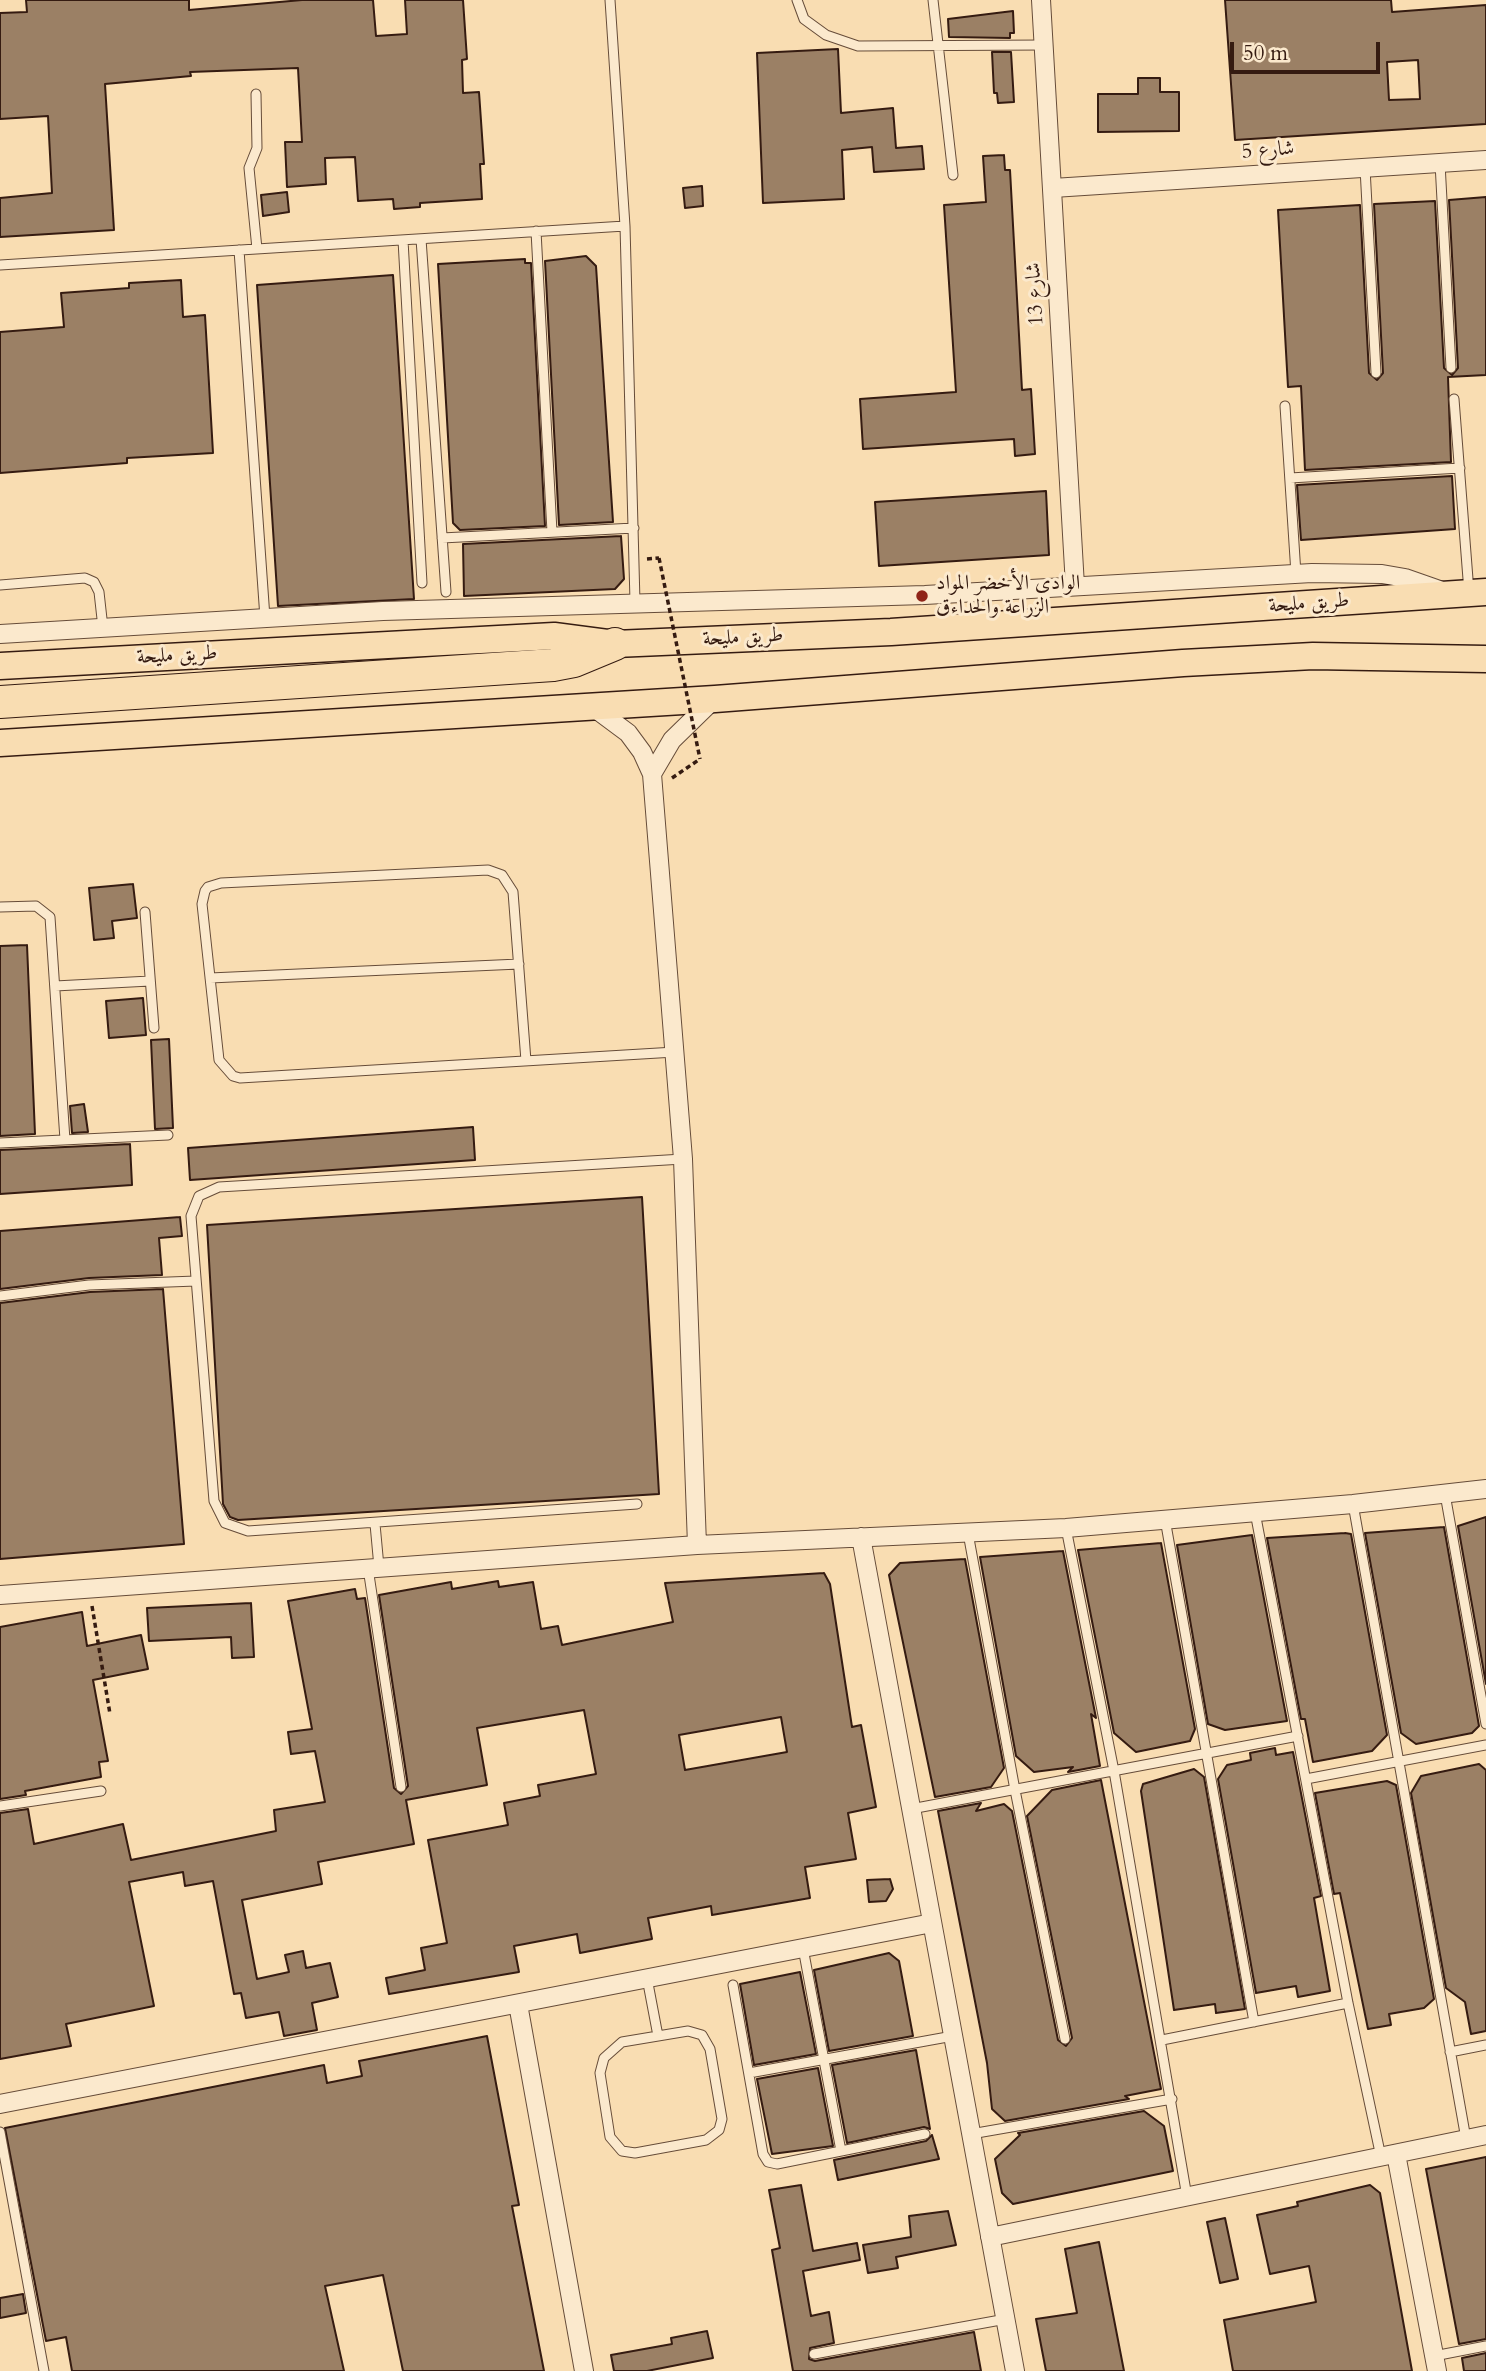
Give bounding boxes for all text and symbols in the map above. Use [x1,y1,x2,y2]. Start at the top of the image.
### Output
scale bar [1234,28,1384,72]
text: 50 m [1243,39,1288,68]
street label: شارع 5 [1241,137,1295,165]
street label: شارع 13 [1022,262,1050,326]
place label: الوادى الأخضر المواد الزراعة والحداءق [936,571,1080,621]
marker: الوادى الأخضر المواد الزراعة والحداءق [914,588,930,604]
street label: طريق مليحة [1268,589,1350,619]
street label: طريق مليحة [702,623,784,653]
street label: طريق مليحة [136,641,218,671]

